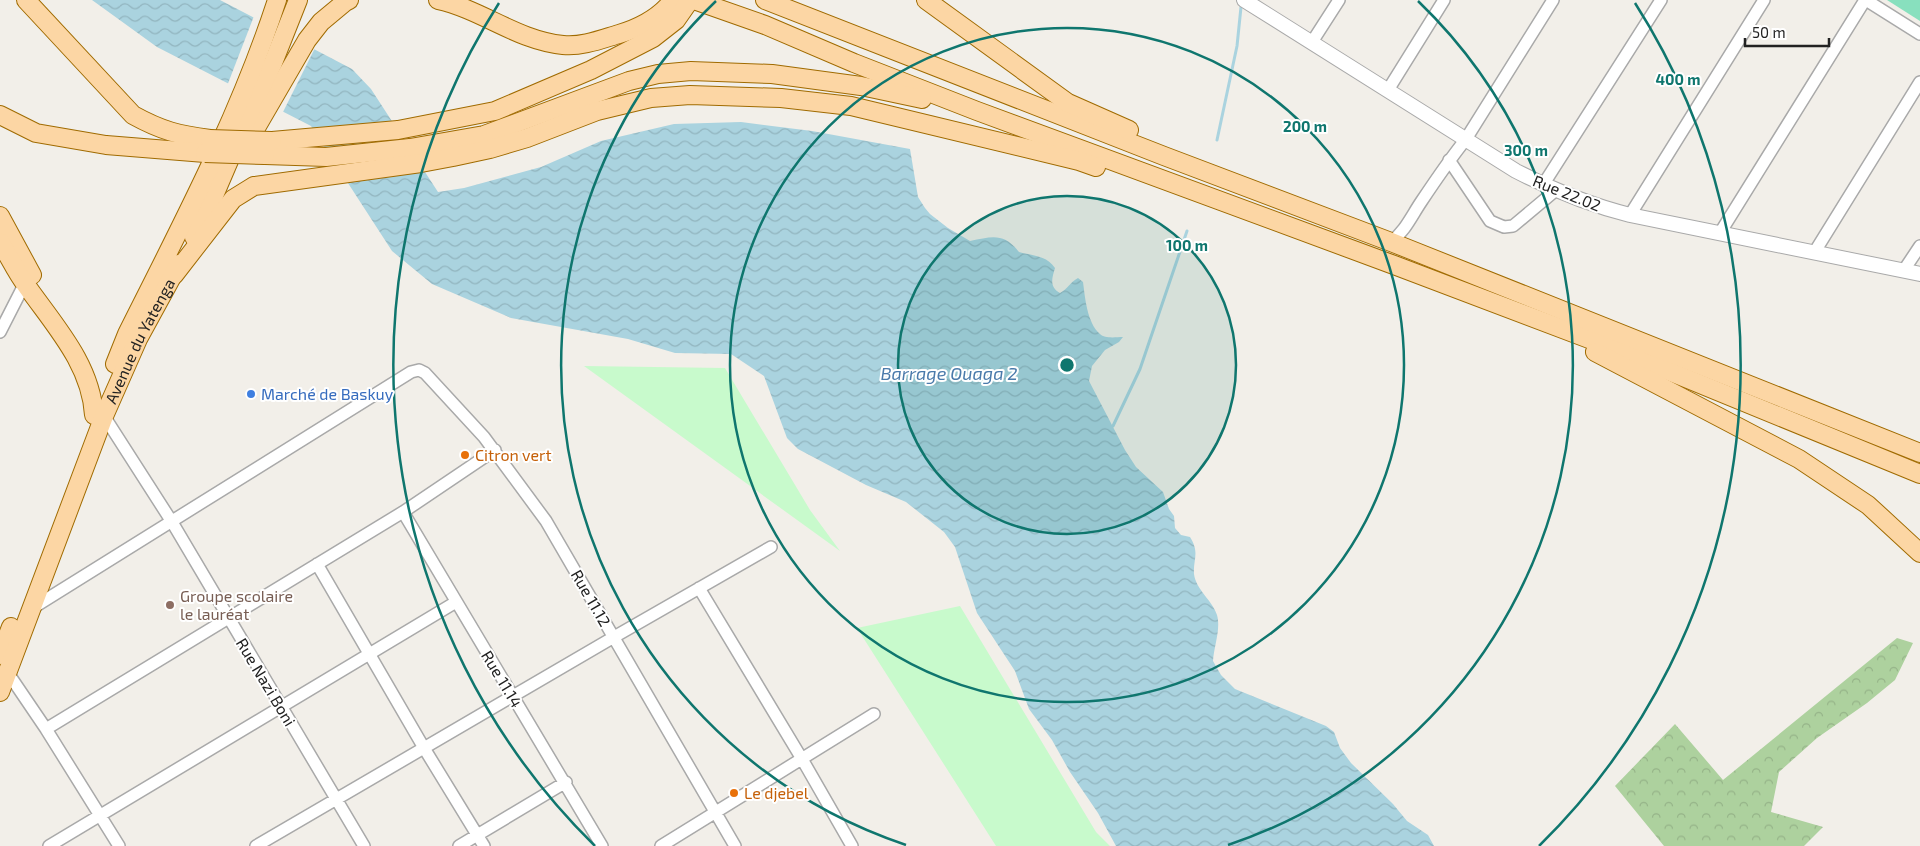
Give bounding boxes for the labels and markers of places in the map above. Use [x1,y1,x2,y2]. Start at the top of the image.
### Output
centre of rings [1058,356,1076,374]
place label: Marché de Baskuy [261,384,394,403]
marker: Marché de Baskuy [245,388,257,400]
place label: Citron vert [475,445,551,464]
marker: Citron vert [459,449,471,461]
place label: Groupe scolaire le lauréat [180,586,293,623]
marker: Groupe scolaire le lauréat [164,599,176,611]
place label: Le djebel [744,783,809,803]
marker: Le djebel [728,787,740,799]

